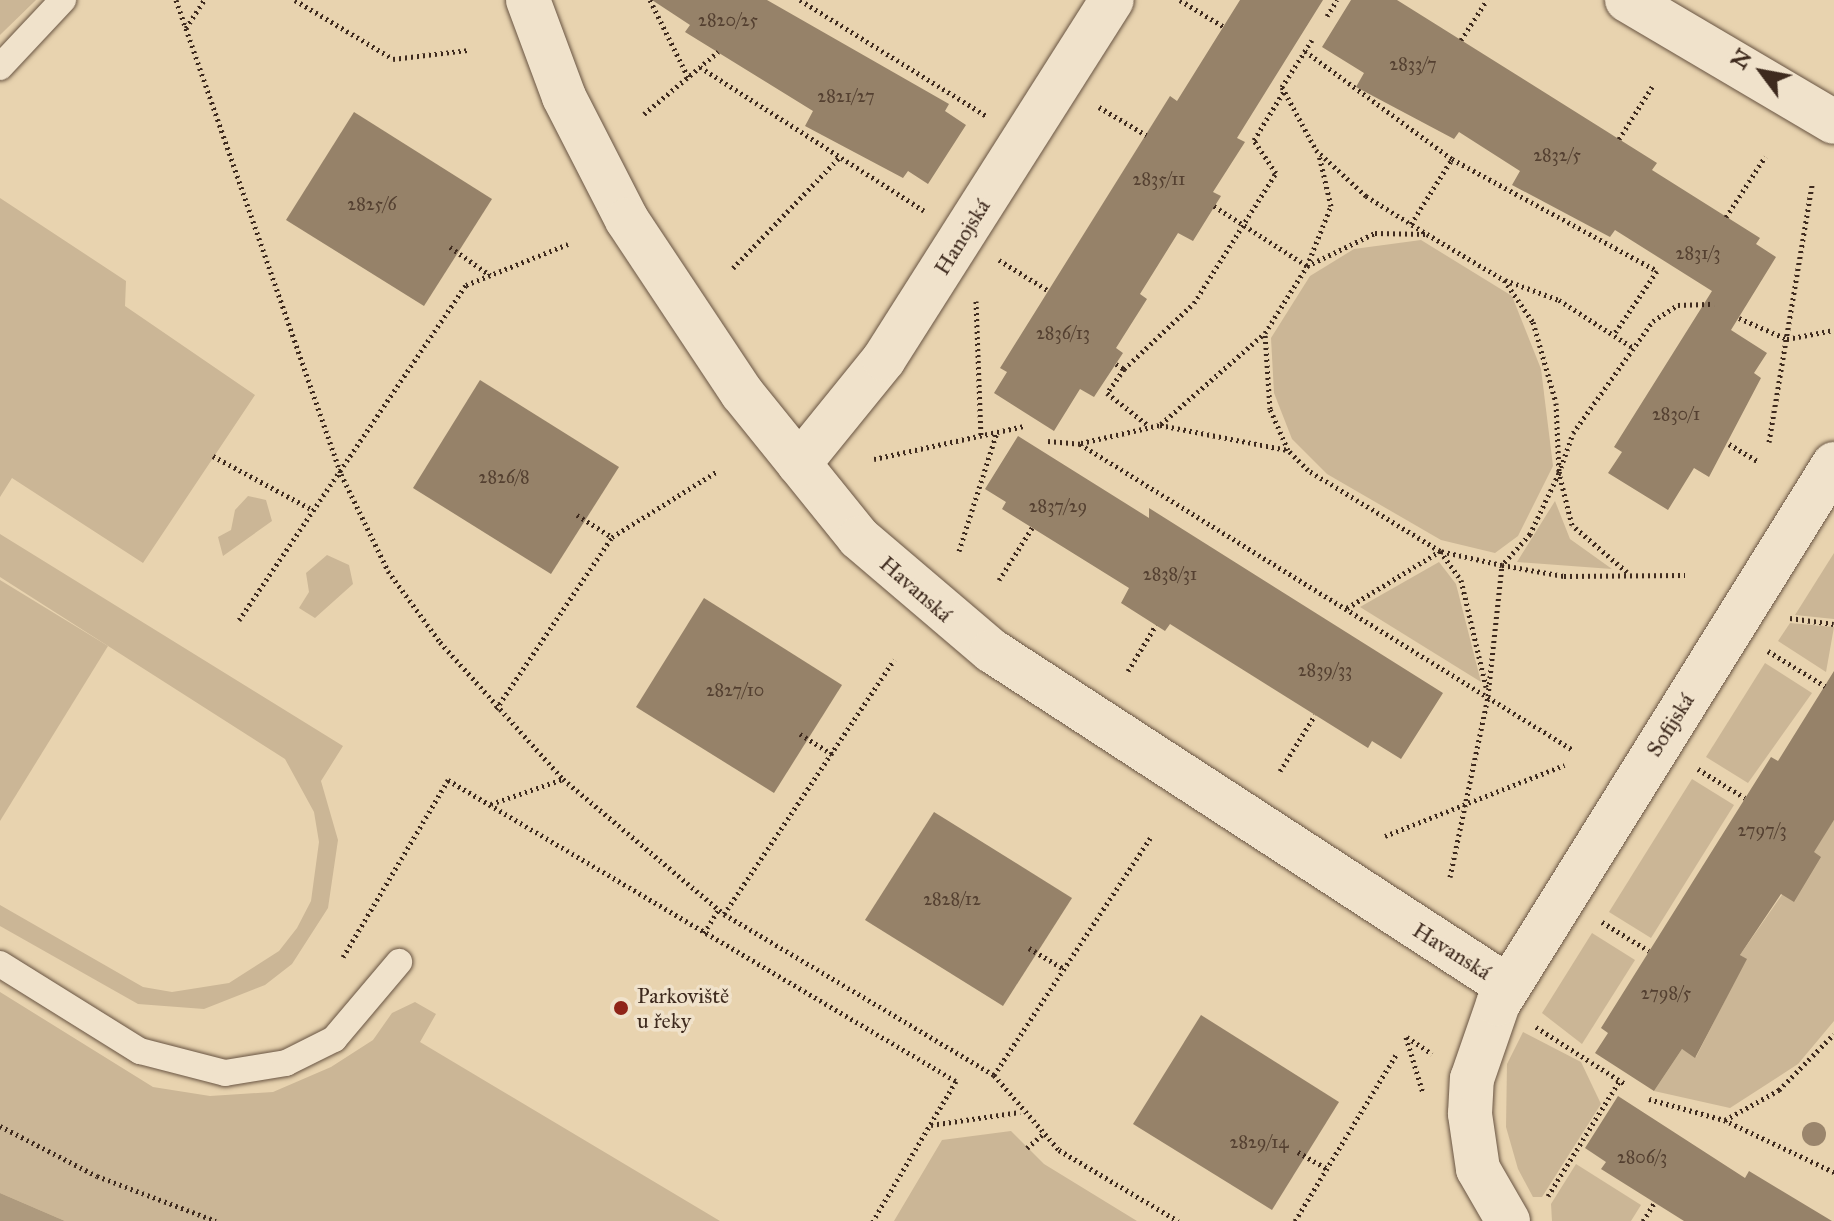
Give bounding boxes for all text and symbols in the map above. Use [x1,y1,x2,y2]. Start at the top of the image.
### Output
house number: 2820/25 [698,9,758,31]
north arrow [1722,32,1802,112]
text: N [1725,44,1758,74]
house number: 2833/7 [1389,53,1437,75]
house number: 2821/27 [817,85,875,107]
house number: 2832/5 [1533,144,1581,166]
house number: 2835/11 [1133,168,1185,190]
house number: 2825/6 [347,193,397,215]
street label: Hanojská [928,194,996,280]
house number: 2831/3 [1676,242,1720,264]
house number: 2836/13 [1036,322,1090,344]
house number: 2830/1 [1652,403,1700,425]
house number: 2826/8 [479,466,529,488]
house number: 2837/29 [1029,495,1087,517]
street label: Havanská [874,550,958,628]
house number: 2838/31 [1143,563,1197,585]
house number: 2839/33 [1298,659,1352,681]
house number: 2827/10 [706,679,764,701]
street label: Sofijská [1640,689,1700,761]
house number: 2797/3 [1737,819,1787,841]
house number: 2828/12 [923,888,981,910]
street label: Havanská [1408,917,1496,985]
place label: Parkoviště u řeky [637,982,729,1034]
house number: 2798/5 [1641,982,1691,1004]
marker: Parkoviště u řeky [612,999,630,1017]
house number: 2829/14 [1230,1131,1288,1153]
house number: 2806/3 [1617,1146,1667,1168]

